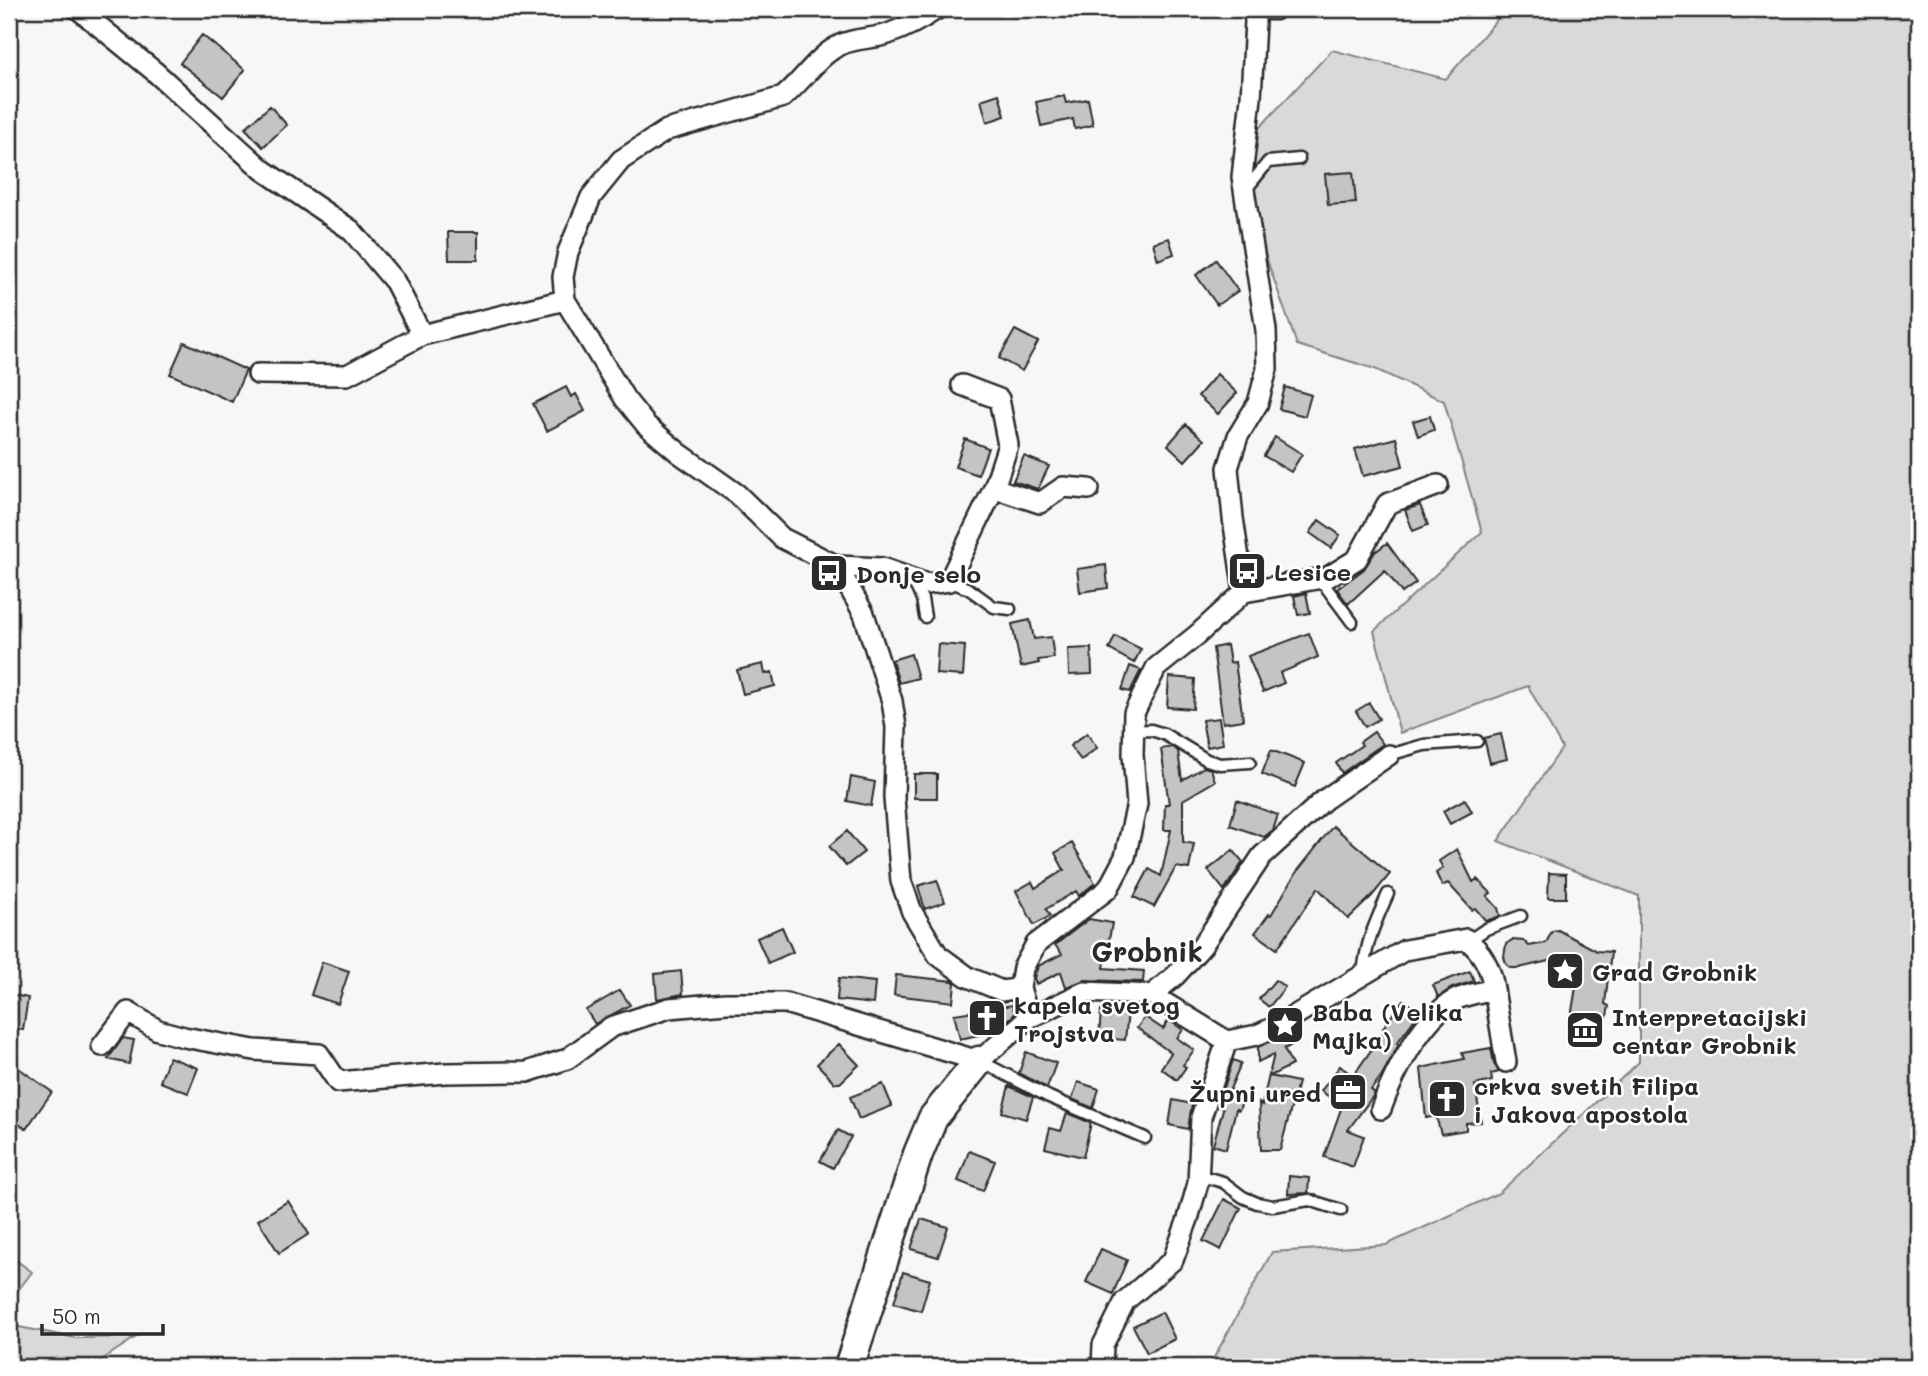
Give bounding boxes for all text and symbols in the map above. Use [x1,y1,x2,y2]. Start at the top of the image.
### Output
bus stop icon: Lesice [1226,550,1268,592]
bus stop icon: Donje selo [808,552,850,594]
place label: Lesice [1274,556,1351,587]
place label: Donje selo [856,558,981,589]
district label: Grobnik [1091,933,1203,969]
place icon: Grad Grobnik [1544,950,1586,992]
place label: Grad Grobnik [1592,956,1757,987]
place label: kapela svetog Trojstva [1014,989,1180,1048]
place label: Baba (Velika Majka) [1312,996,1463,1055]
church icon: kapela svetog Trojstva [966,997,1008,1039]
place label: Interpretacijski centar Grobnik [1612,1001,1807,1060]
place icon: Baba (Velika Majka) [1264,1004,1306,1046]
museum icon: Interpretacijski centar Grobnik [1564,1009,1606,1051]
place label: crkva svetih Filipa i Jakova apostola [1474,1070,1699,1129]
office icon: Župni ured [1327,1071,1369,1113]
place label: Župni ured [1189,1077,1321,1108]
church icon: crkva svetih Filipa i Jakova apostola [1426,1078,1468,1120]
scale bar [42,1292,163,1336]
text: 50 m [52,1302,101,1329]

